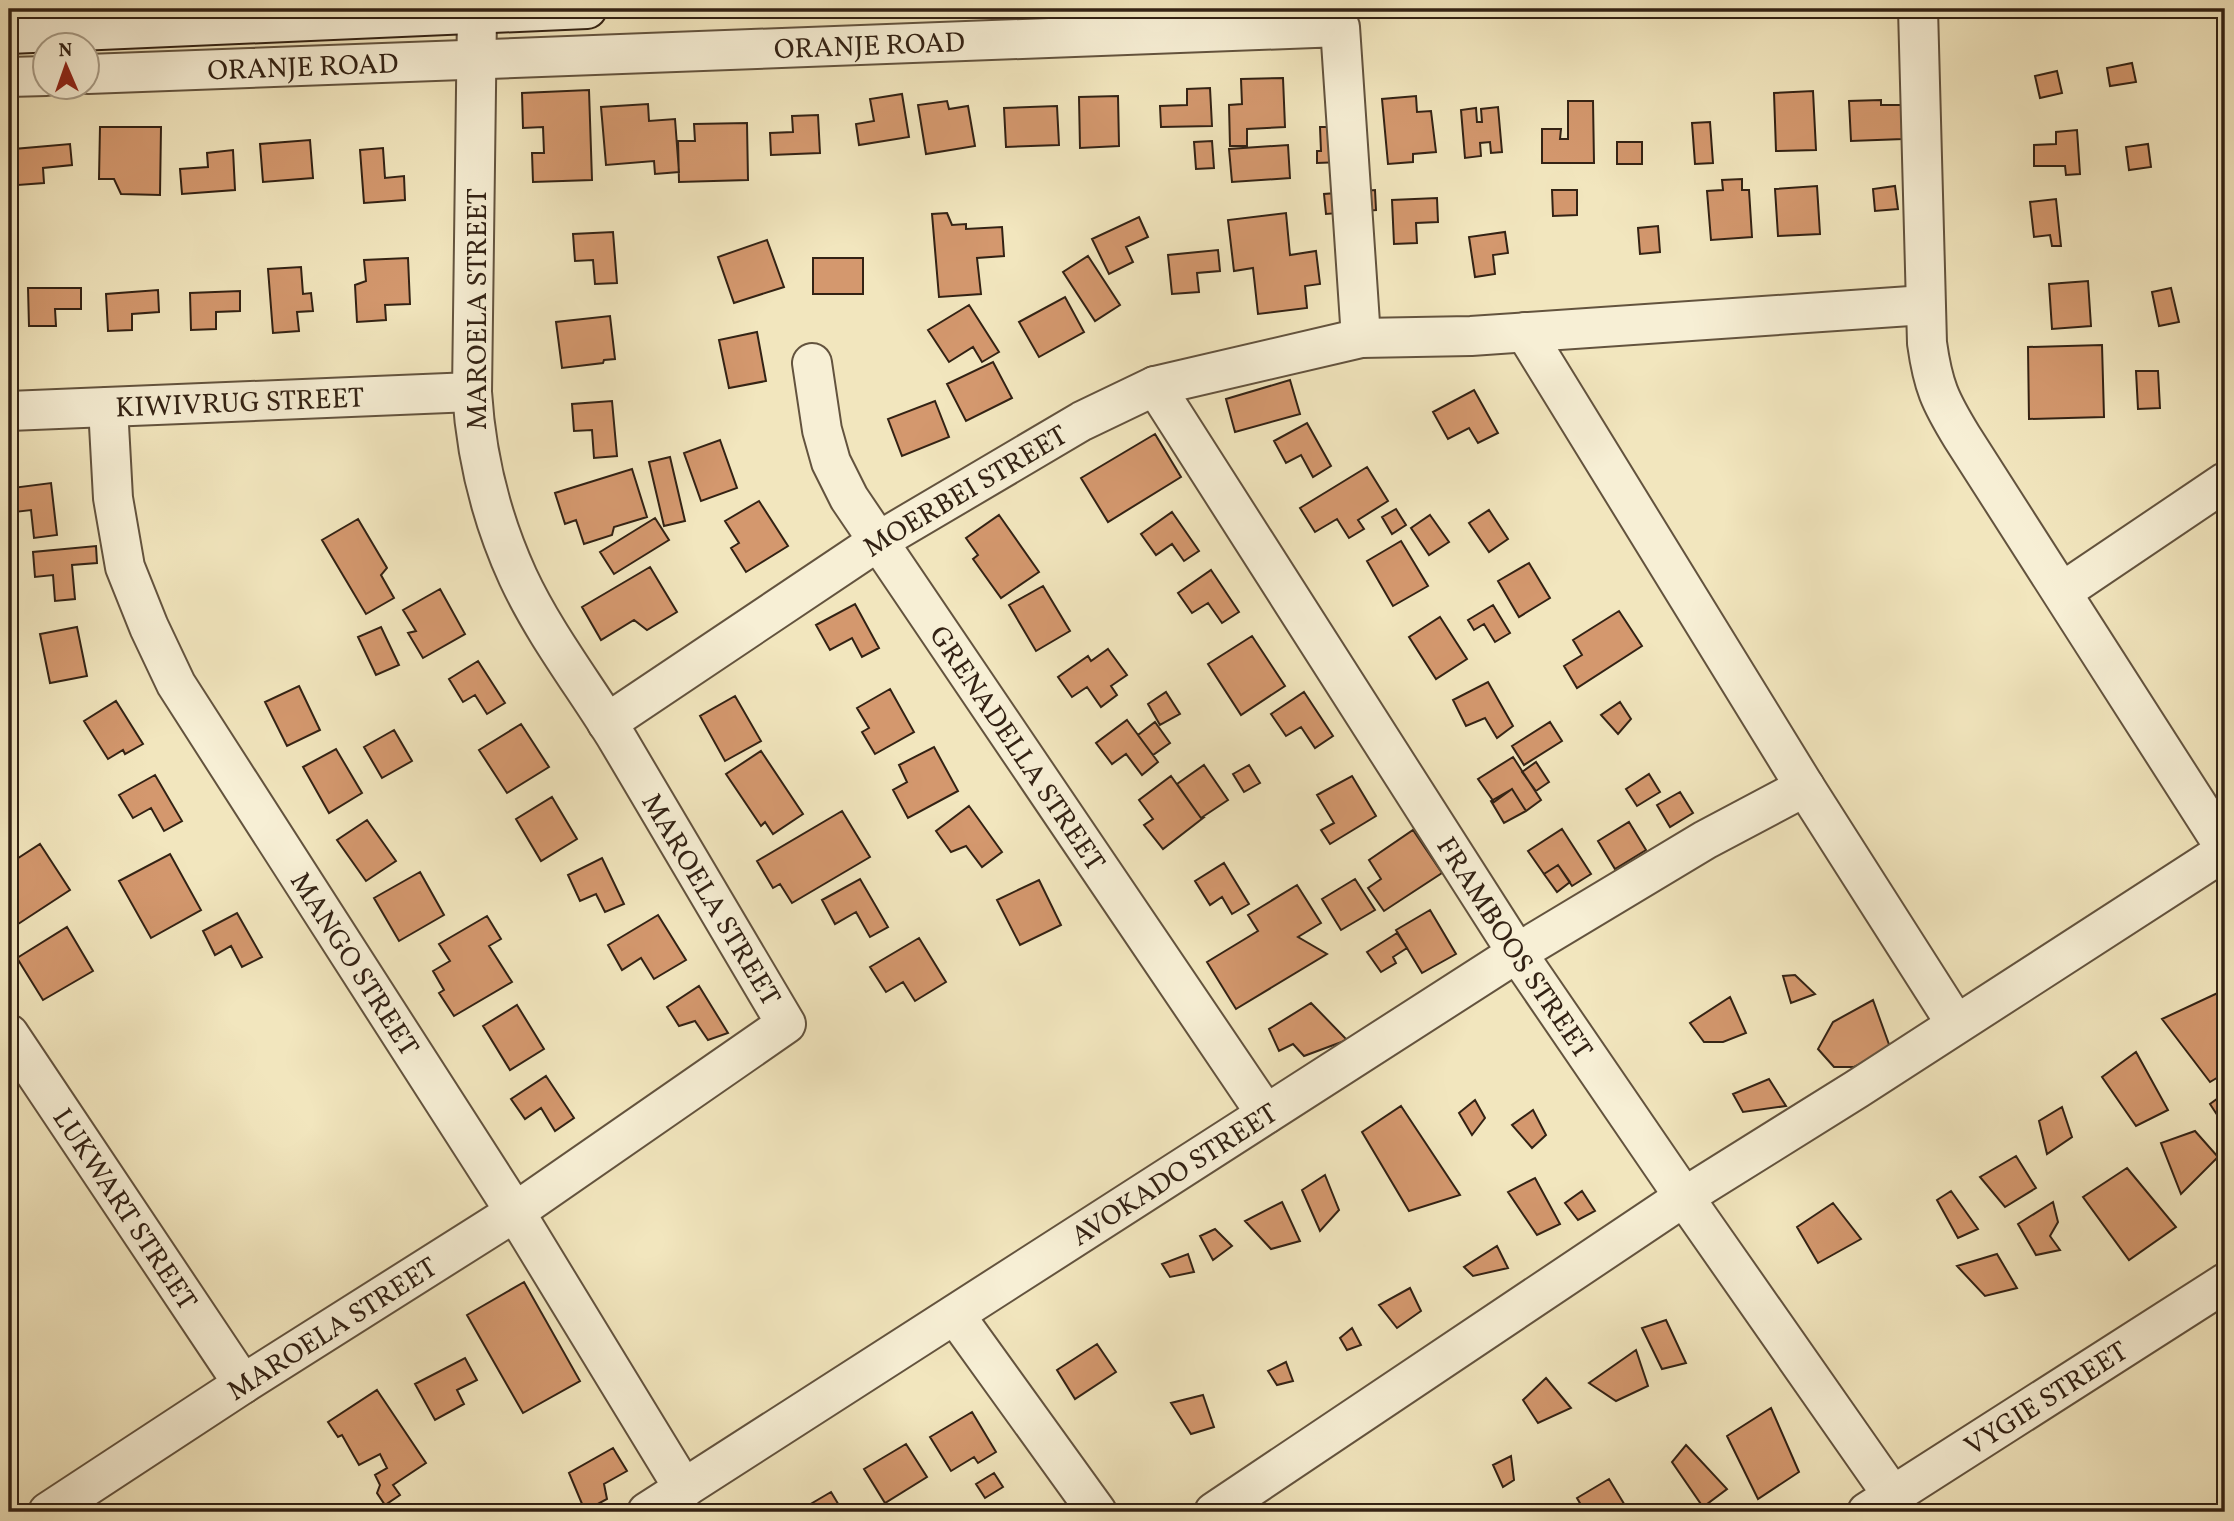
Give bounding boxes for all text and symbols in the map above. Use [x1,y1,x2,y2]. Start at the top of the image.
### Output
street label: ORANJE ROAD [773,24,966,70]
north arrow [32,32,102,102]
text: N [58,38,73,64]
street label: ORANJE ROAD [207,45,399,92]
street label: MAROELA STREET [459,188,498,430]
street label: KIWIVRUG STREET [115,379,365,429]
street label: MOERBEI STREET [856,417,1075,568]
street label: GRENADELLA STREET [919,619,1113,880]
street label: MAROELA STREET [631,787,789,1014]
street label: FRAMBOOS STREET [1426,830,1601,1068]
street label: MANGO STREET [280,865,427,1064]
street label: AVOKADO STREET [1064,1095,1286,1257]
street label: LUKWART STREET [42,1101,205,1319]
street label: MAROELA STREET [220,1249,446,1411]
street label: VYGIE STREET [1958,1333,2136,1467]

